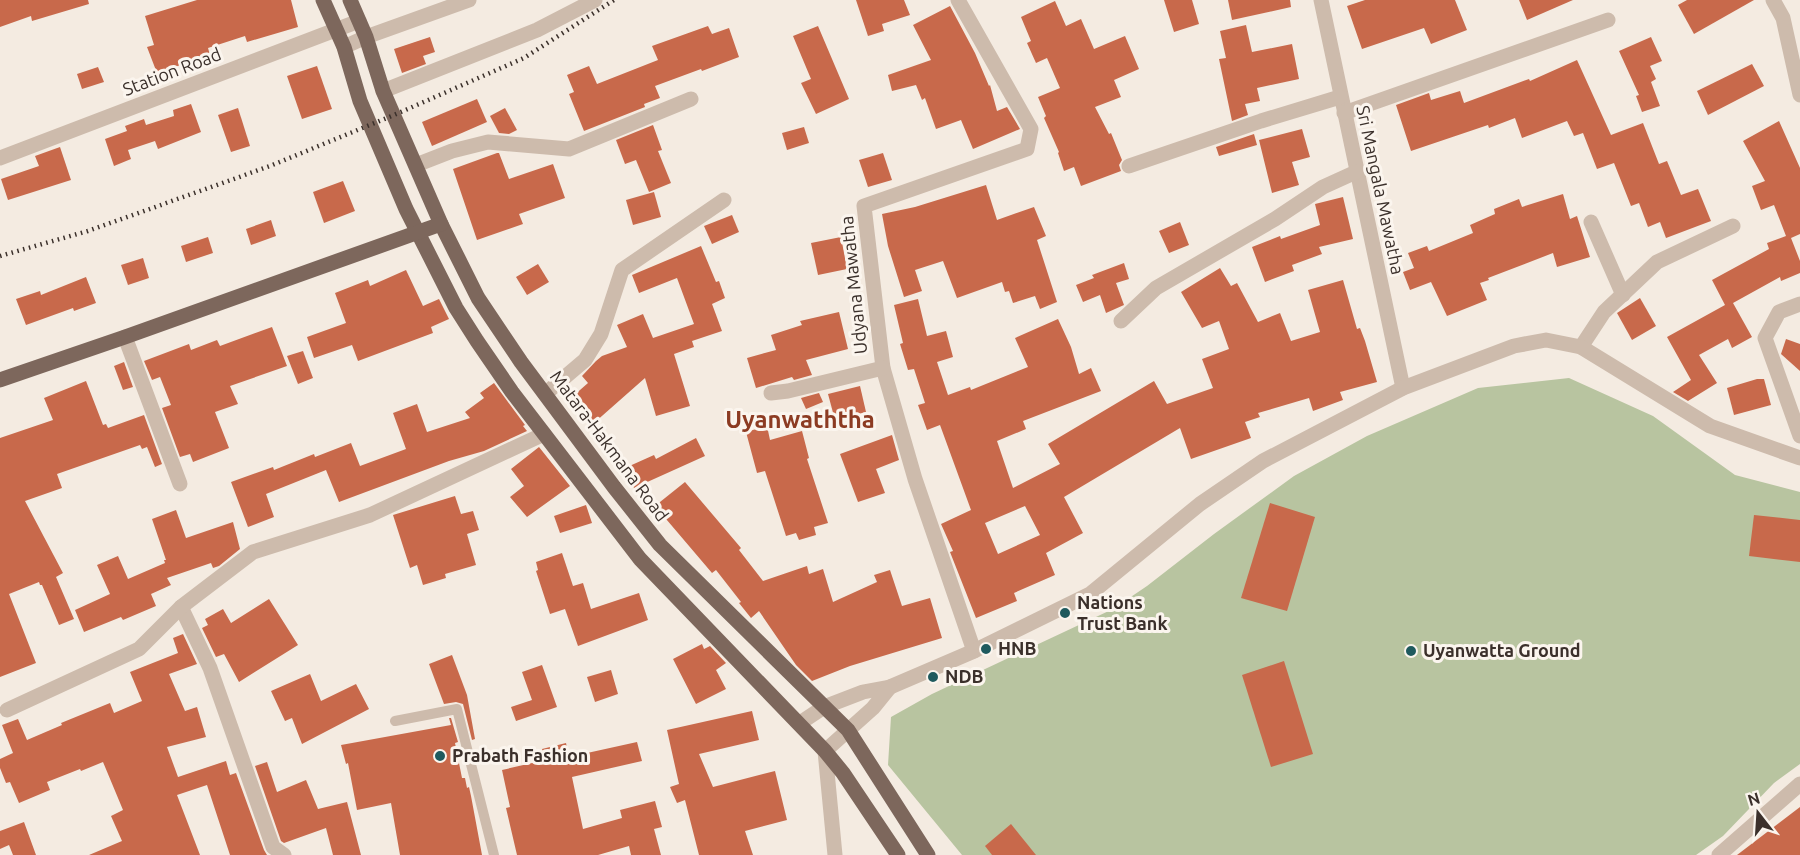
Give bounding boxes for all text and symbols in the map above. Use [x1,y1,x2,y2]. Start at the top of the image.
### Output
street label: Station Road [120,43,224,99]
street label: Sri Mangala Mawatha [1353,103,1409,276]
street label: Udyana Mawatha [836,215,870,355]
street label: Matara-Hakmana Road [547,366,673,525]
district label: Uyanwaththa [725,406,875,433]
place label: Nations Trust Bank [1077,592,1168,633]
marker: Nations Trust Bank [1058,606,1072,620]
place label: HNB [998,638,1036,658]
place label: Uyanwatta Ground [1423,640,1581,660]
marker: HNB [979,642,993,656]
marker: Uyanwatta Ground [1404,644,1418,658]
place label: NDB [945,666,984,686]
marker: NDB [926,670,940,684]
place label: Prabath Fashion [452,745,588,765]
marker: Prabath Fashion [433,749,447,763]
north arrow [1728,783,1788,843]
text: N [1745,788,1762,809]

